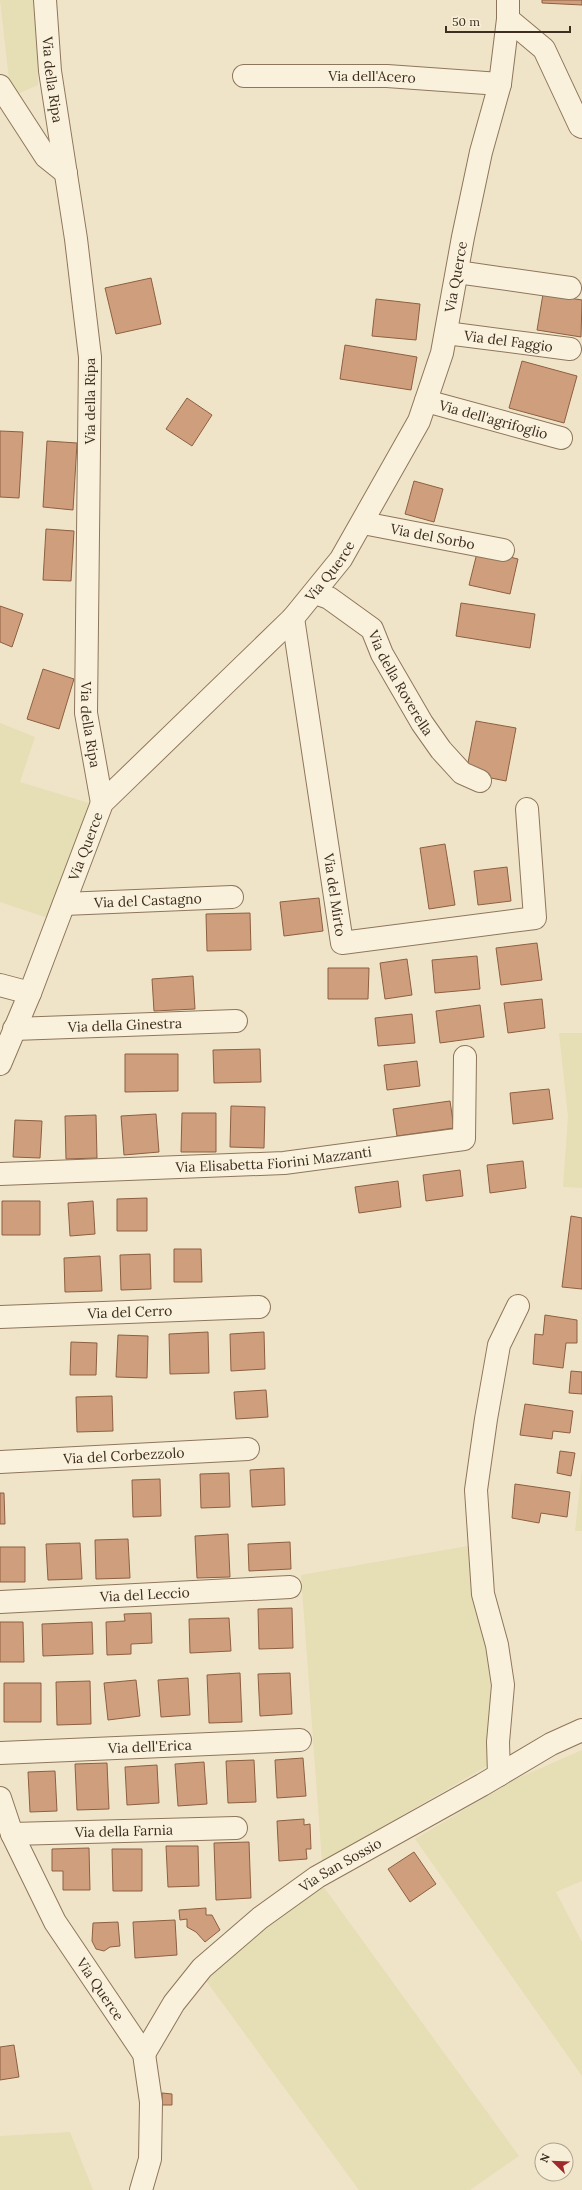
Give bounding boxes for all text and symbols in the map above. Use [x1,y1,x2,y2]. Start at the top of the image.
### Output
scale bar [446,8,570,34]
text: 50 m [452,14,480,29]
street label: Via della Ripa [39,35,67,124]
street label: Via dell'Acero [327,67,416,87]
street label: Via Querce [440,239,471,315]
street label: Via del Faggio [462,326,554,356]
street label: Via della Ripa [81,358,99,445]
street label: Via dell'agrifoglio [436,396,550,443]
street label: Via del Sorbo [388,519,477,553]
street label: Via Querce [300,537,359,606]
street label: Via della Roverella [364,627,437,739]
street label: Via della Ripa [77,681,105,769]
street label: Via Querce [64,809,107,884]
street label: Via del Mirto [319,851,350,938]
street label: Via del Castagno [93,889,202,912]
street label: Via della Ginestra [67,1014,182,1036]
street label: Via Elisabetta Fiorini Mazzanti [174,1142,373,1176]
street label: Via del Cerro [86,1301,173,1323]
street label: Via del Corbezzolo [62,1443,185,1468]
street label: Via del Leccio [98,1583,190,1606]
street label: Via dell'Erica [107,1736,192,1757]
street label: Via della Farnia [74,1821,173,1841]
street label: Via San Sossio [295,1834,385,1897]
street label: Via Querce [72,1954,128,2024]
north arrow [534,2142,574,2182]
text: N [537,2151,553,2165]

